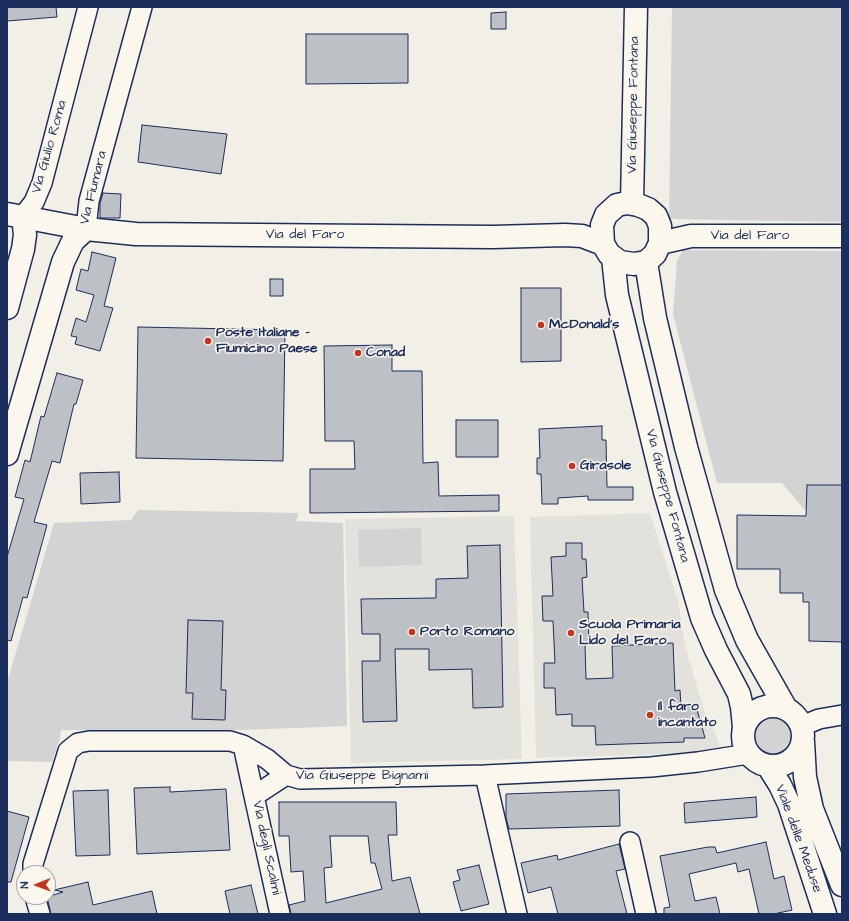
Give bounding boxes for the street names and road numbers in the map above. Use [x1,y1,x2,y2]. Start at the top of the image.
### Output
street label: Via Giuseppe Fontana [624,36,644,174]
street label: Via Giulio Roma [29,98,71,196]
street label: Via Fiumara [77,149,111,227]
street label: Via del Faro [266,227,344,243]
street label: Via del Faro [711,228,789,244]
street label: Via Giuseppe Fontana [641,427,693,565]
street label: Via Giuseppe Bignami [296,768,428,784]
street label: Viale delle Meduse [771,783,825,895]
street label: Via degli Scalmi [248,799,284,897]

